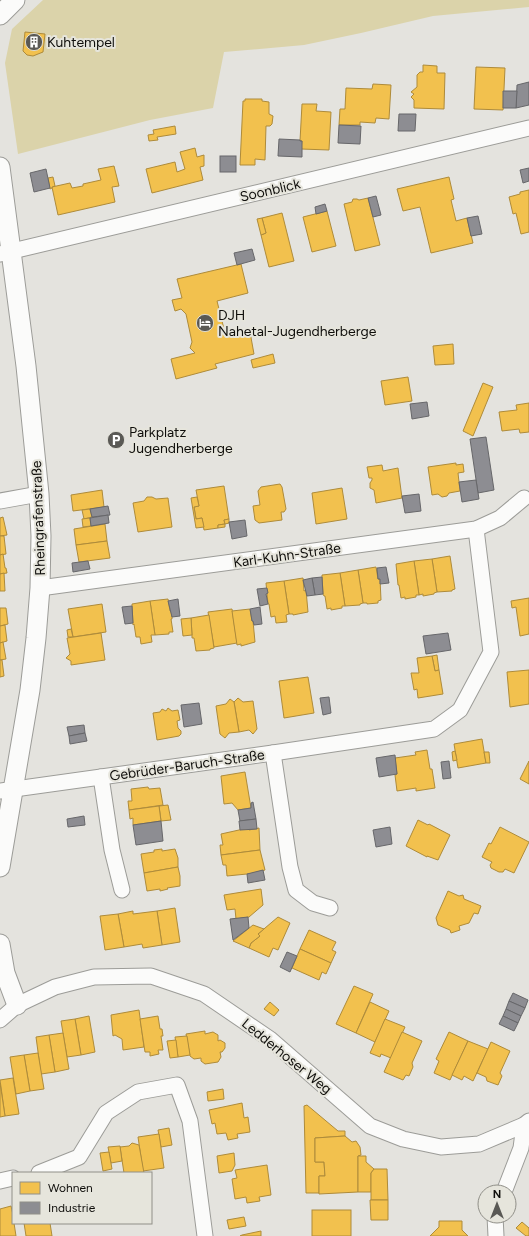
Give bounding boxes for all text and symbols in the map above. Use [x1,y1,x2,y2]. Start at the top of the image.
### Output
building icon: Kuhtempel [24,32,44,52]
place label: Kuhtempel [47,34,115,51]
street label: Soonblick [238,175,302,206]
place label: DJH Nahetal-Jugendherberge [218,307,377,340]
hotel icon: DJH Nahetal-Jugendherberge [195,313,215,333]
place label: Parkplatz Jugendherberge [129,424,233,457]
parking icon: Parkplatz Jugendherberge [106,430,126,450]
street label: Rheingrafenstraße [28,460,49,576]
street label: Karl-Kuhn-Straße [232,539,342,571]
street label: Gebrüder-Baruch-Straße [109,746,266,785]
street label: Ledderhoser Weg [238,1015,335,1098]
legend [12,1172,152,1224]
text: Wohnen [48,1181,93,1195]
north arrow [477,1184,517,1224]
text: N [493,1188,501,1201]
text: Industrie [48,1201,96,1215]

